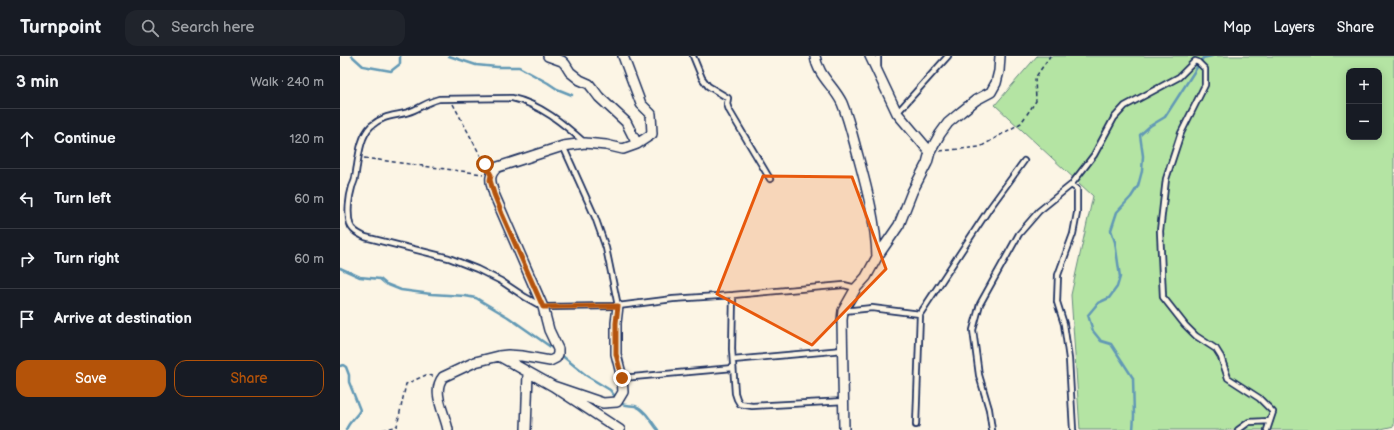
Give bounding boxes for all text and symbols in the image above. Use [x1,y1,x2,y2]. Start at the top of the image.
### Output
search box [125,10,405,46]
text: Turnpoint [20,16,101,39]
icon: search [139,17,161,39]
text: Search here [171,18,254,37]
text: Map [1223,19,1251,36]
text: Layers [1273,19,1315,36]
text: Share [1337,19,1374,36]
map controls [1346,68,1382,140]
button: + [1346,68,1382,104]
text: 3 min [16,72,59,92]
text: Walk · 240 m [250,74,324,90]
button: − [1346,104,1382,140]
icon: ahead [16,128,38,150]
text: Continue [54,129,116,148]
text: 120 m [289,131,324,147]
route start [476,155,494,173]
icon: left [16,188,38,210]
text: Turn left [54,189,111,208]
text: 60 m [294,191,324,207]
icon: right [16,248,38,270]
text: Turn right [54,249,119,268]
text: 60 m [294,251,324,267]
icon: arrive [16,308,38,330]
text: Arrive at destination [54,309,192,328]
button: Save [16,360,166,397]
button: Share [174,360,324,397]
route end [613,369,631,387]

